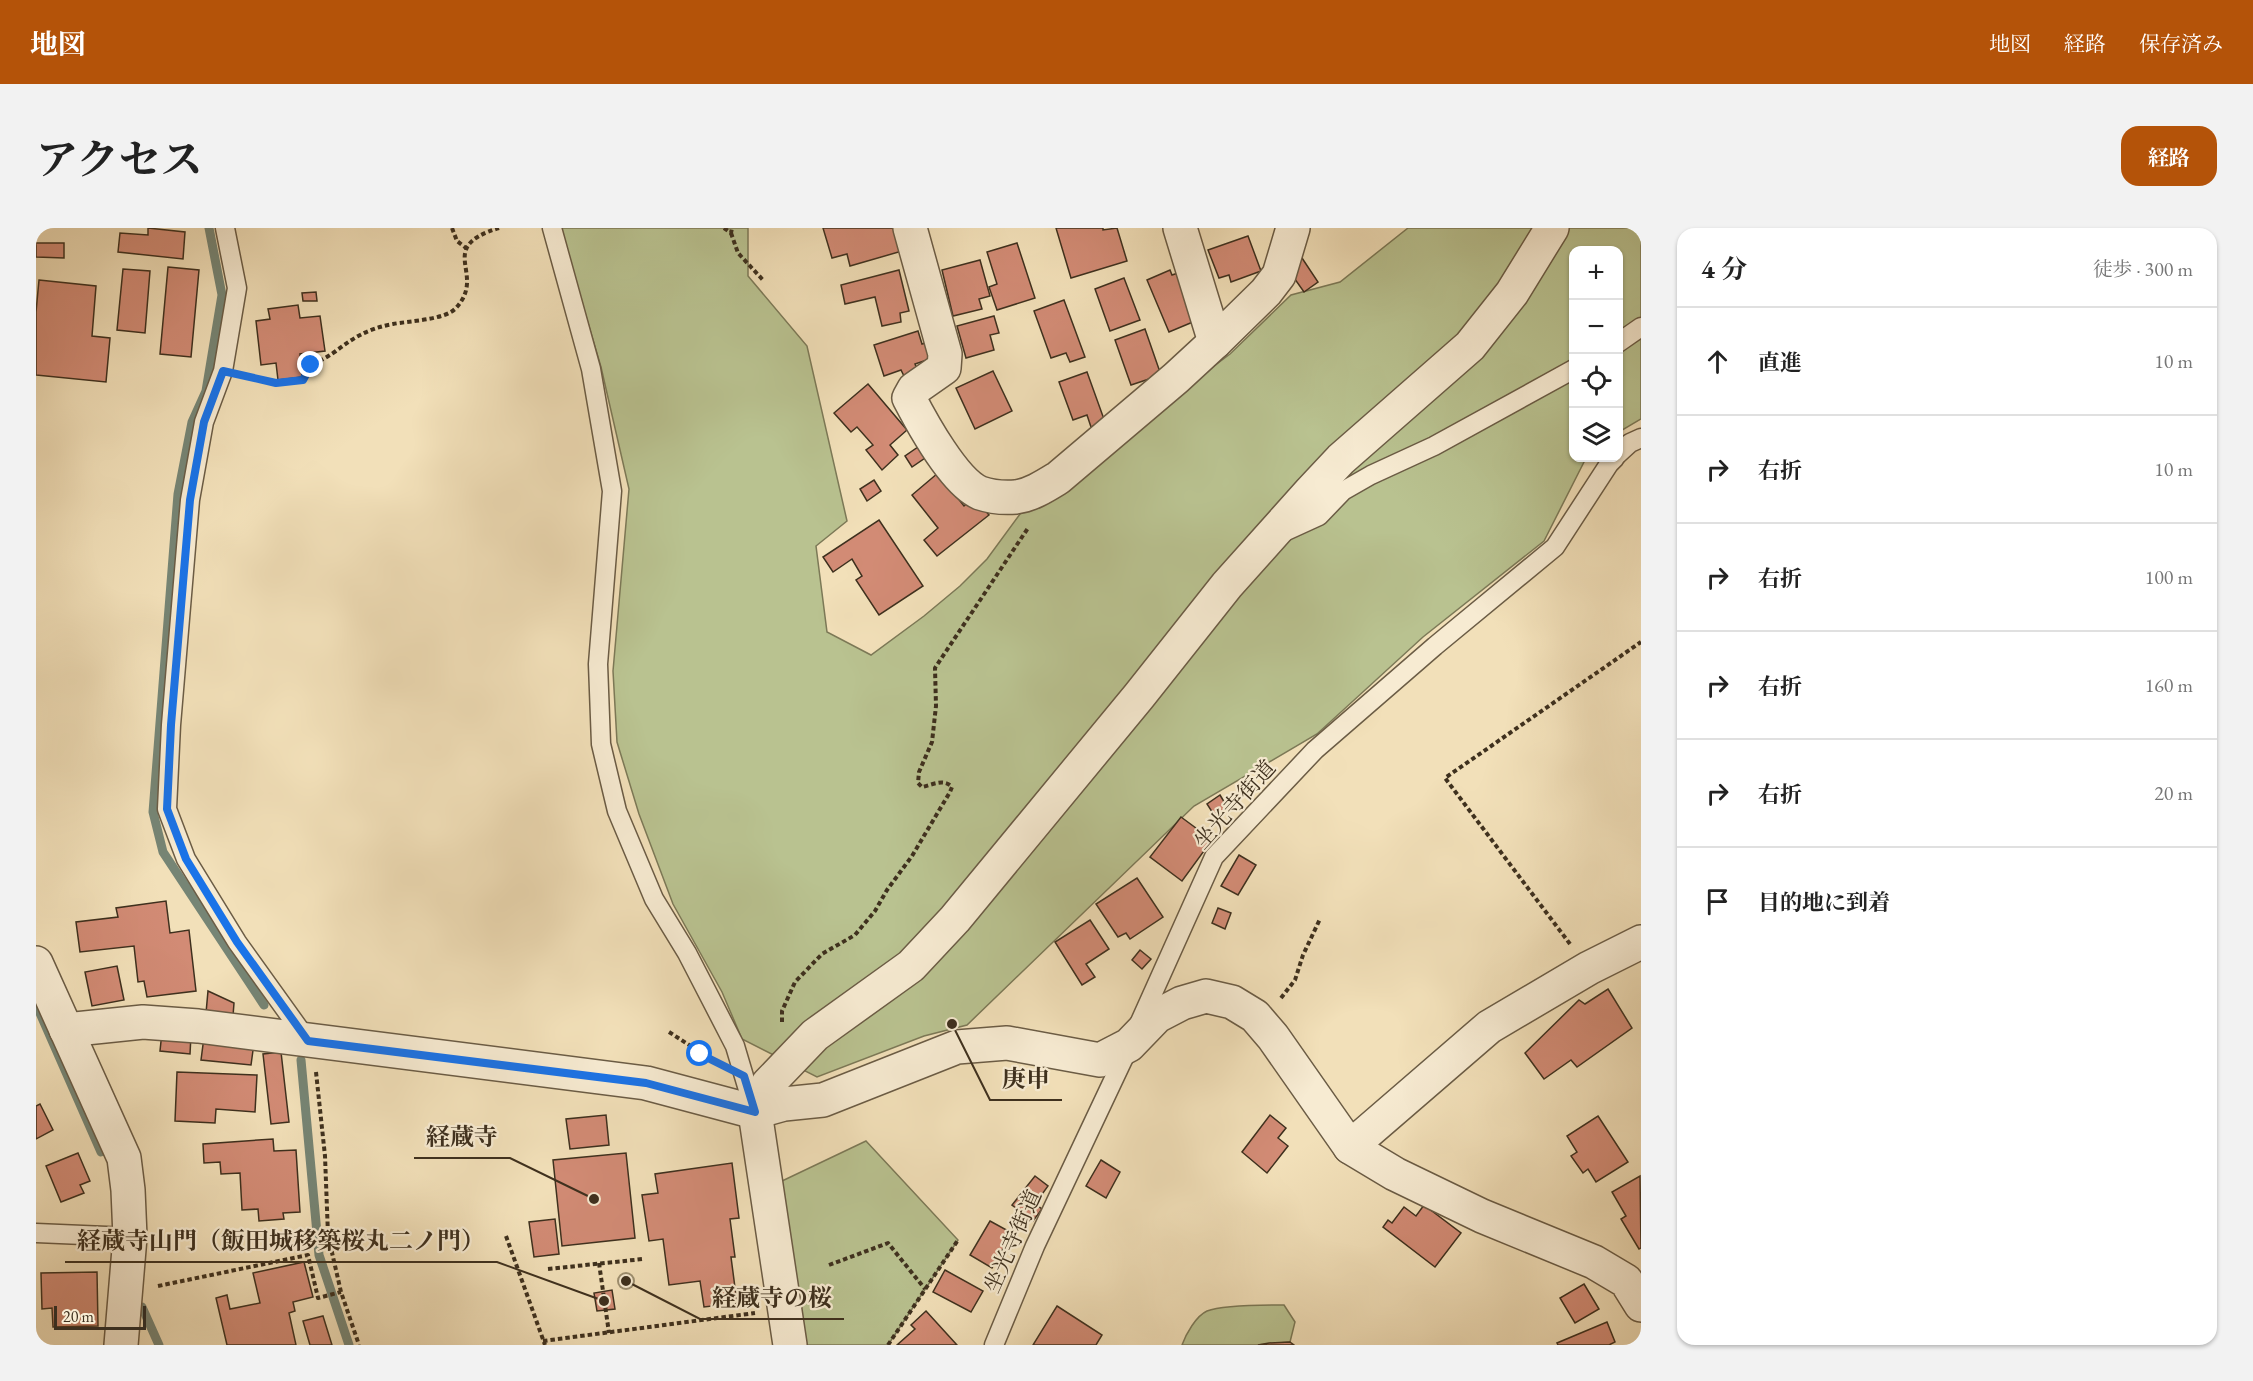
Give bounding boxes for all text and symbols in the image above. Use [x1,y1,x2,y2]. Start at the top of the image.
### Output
text: 地図 [30,26,86,62]
text: 地図 [1989,30,2031,57]
text: 経路 [2064,30,2106,57]
text: 保存済み [2139,30,2223,57]
button: 経路 [2121,126,2217,186]
text: アクセス [36,132,203,187]
map controls [1569,246,1623,462]
button: + [1569,246,1623,300]
text: 4 分 [1701,252,1747,286]
text: 徒歩 · 300 m [2093,256,2193,282]
button: − [1569,300,1623,354]
icon: ahead [1701,345,1734,378]
text: 直進 [1758,348,1802,377]
text: 10 m [2154,348,2193,374]
route end [297,351,323,377]
button: locate [1569,354,1623,408]
button: layers [1569,408,1623,462]
icon: right [1701,453,1734,486]
text: 右折 [1758,456,1802,485]
text: 10 m [2154,456,2193,482]
icon: right [1701,561,1734,594]
text: 右折 [1758,564,1802,593]
text: 100 m [2145,564,2193,590]
icon: right [1701,669,1734,702]
text: 右折 [1758,672,1802,701]
text: 160 m [2145,672,2193,698]
street label: 坐光寺街道 [1187,754,1282,855]
icon: right [1701,777,1734,810]
text: 右折 [1758,780,1802,809]
text: 20 m [2154,780,2193,806]
icon: arrive [1701,885,1734,918]
text: 目的地に到着 [1758,888,1890,917]
route start [686,1040,712,1066]
callout: 庚申 [990,1058,1062,1100]
text: 庚申 [1002,1063,1050,1094]
callout: 経蔵寺 [414,1116,510,1158]
text: 経蔵寺 [426,1121,498,1152]
street label: 坐光寺街道 [977,1185,1048,1297]
callout: 経蔵寺山門（飯田城移築桜丸二ノ門） [65,1220,497,1262]
text: 経蔵寺山門（飯田城移築桜丸二ノ門） [77,1225,485,1256]
callout: 経蔵寺の桜 [700,1277,844,1319]
text: 経蔵寺の桜 [712,1282,832,1313]
scale bar [54,1303,146,1330]
text: 20 m [63,1306,94,1327]

